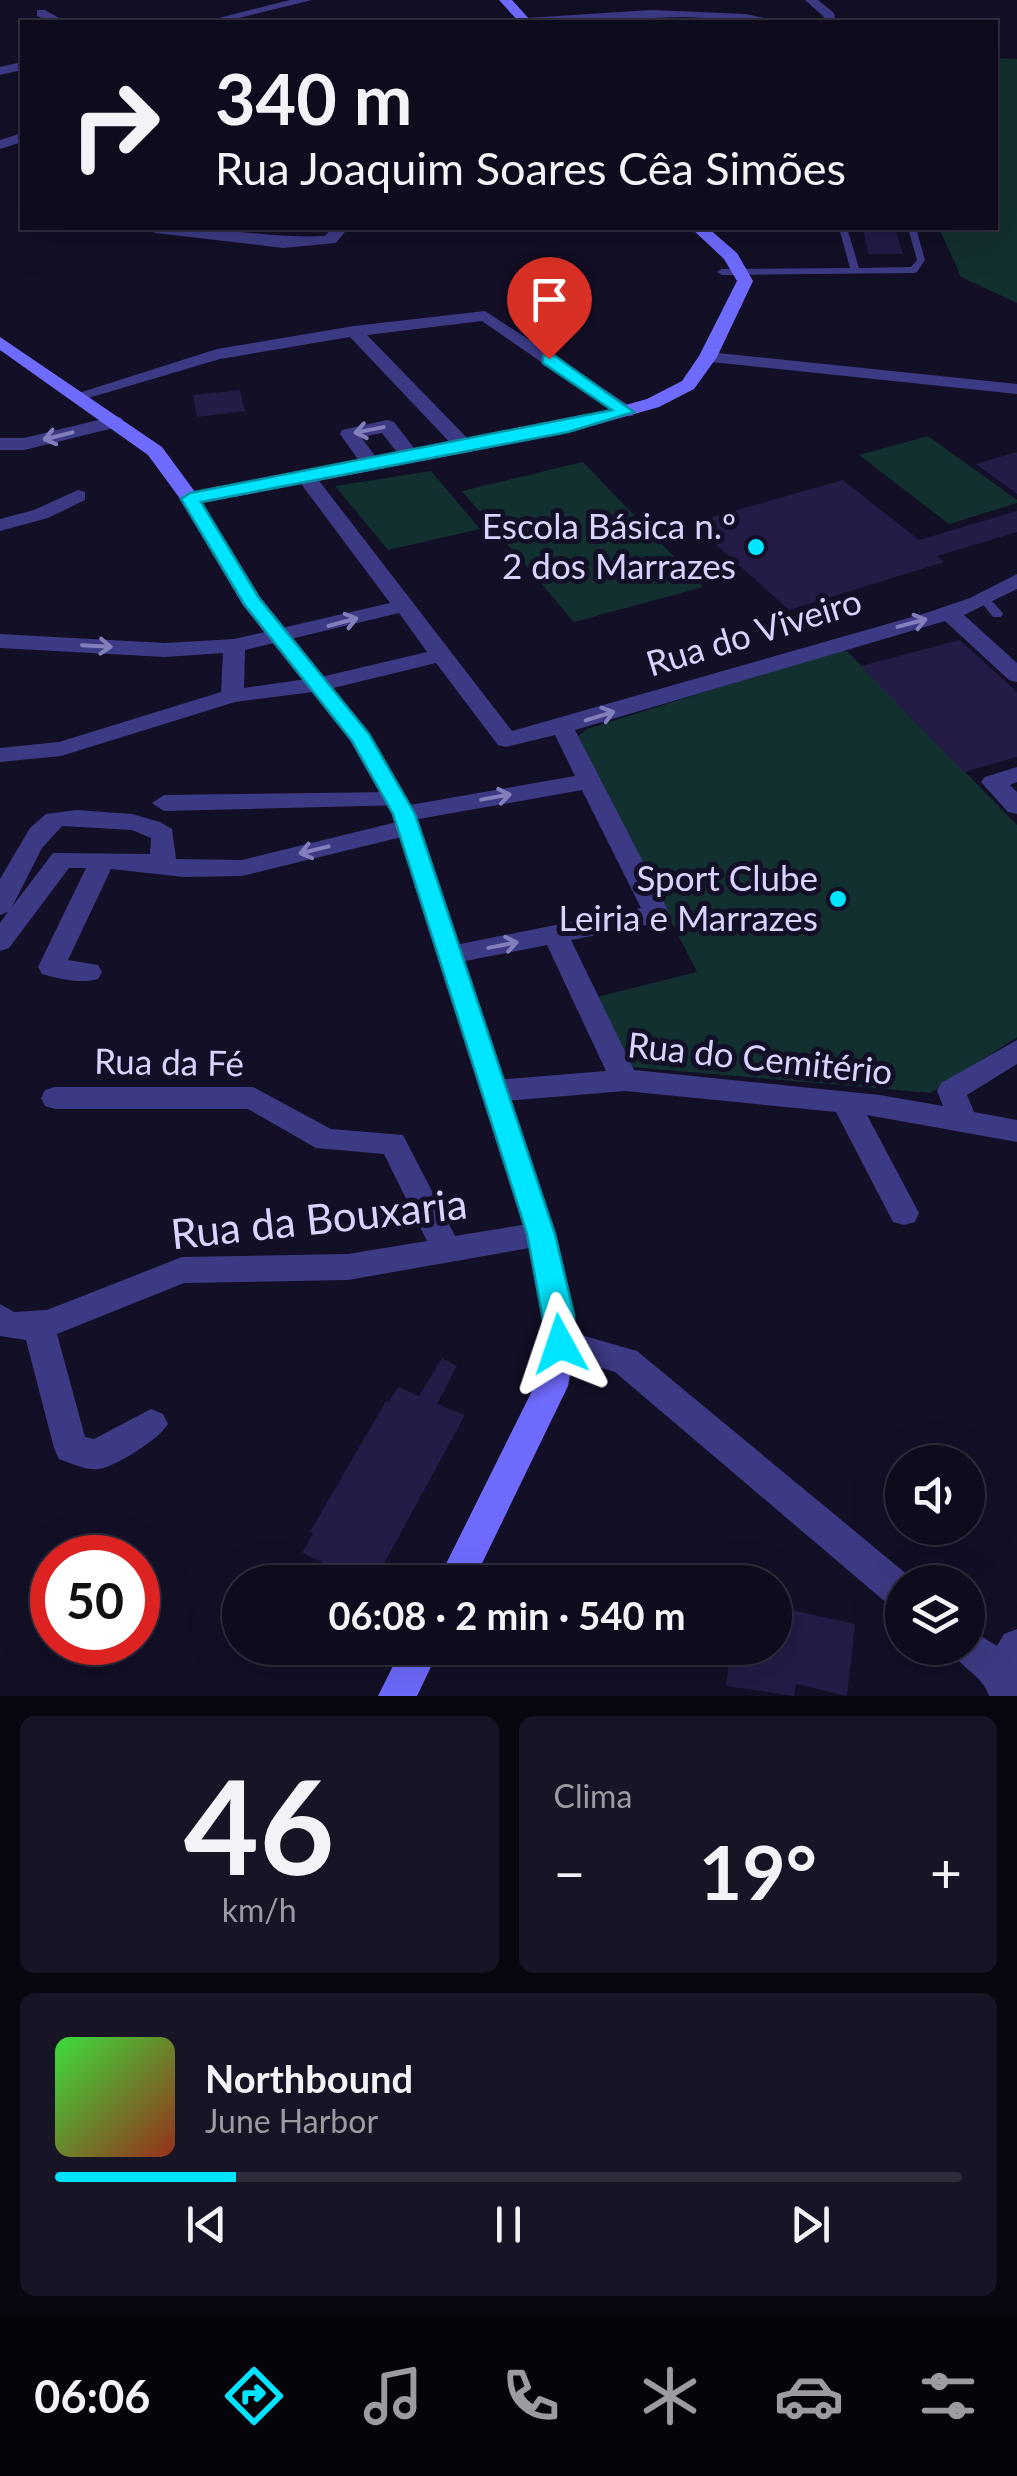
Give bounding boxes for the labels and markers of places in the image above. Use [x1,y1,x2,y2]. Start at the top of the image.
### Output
pin [507,257,592,360]
place label: Escola Básica n.º 2 dos Marrazes [482,504,736,586]
marker: Escola Básica n.º 2 dos Marrazes [745,536,767,558]
place label: Sport Clube Leiria e Marrazes [558,856,818,938]
marker: Sport Clube Leiria e Marrazes [827,888,849,910]

